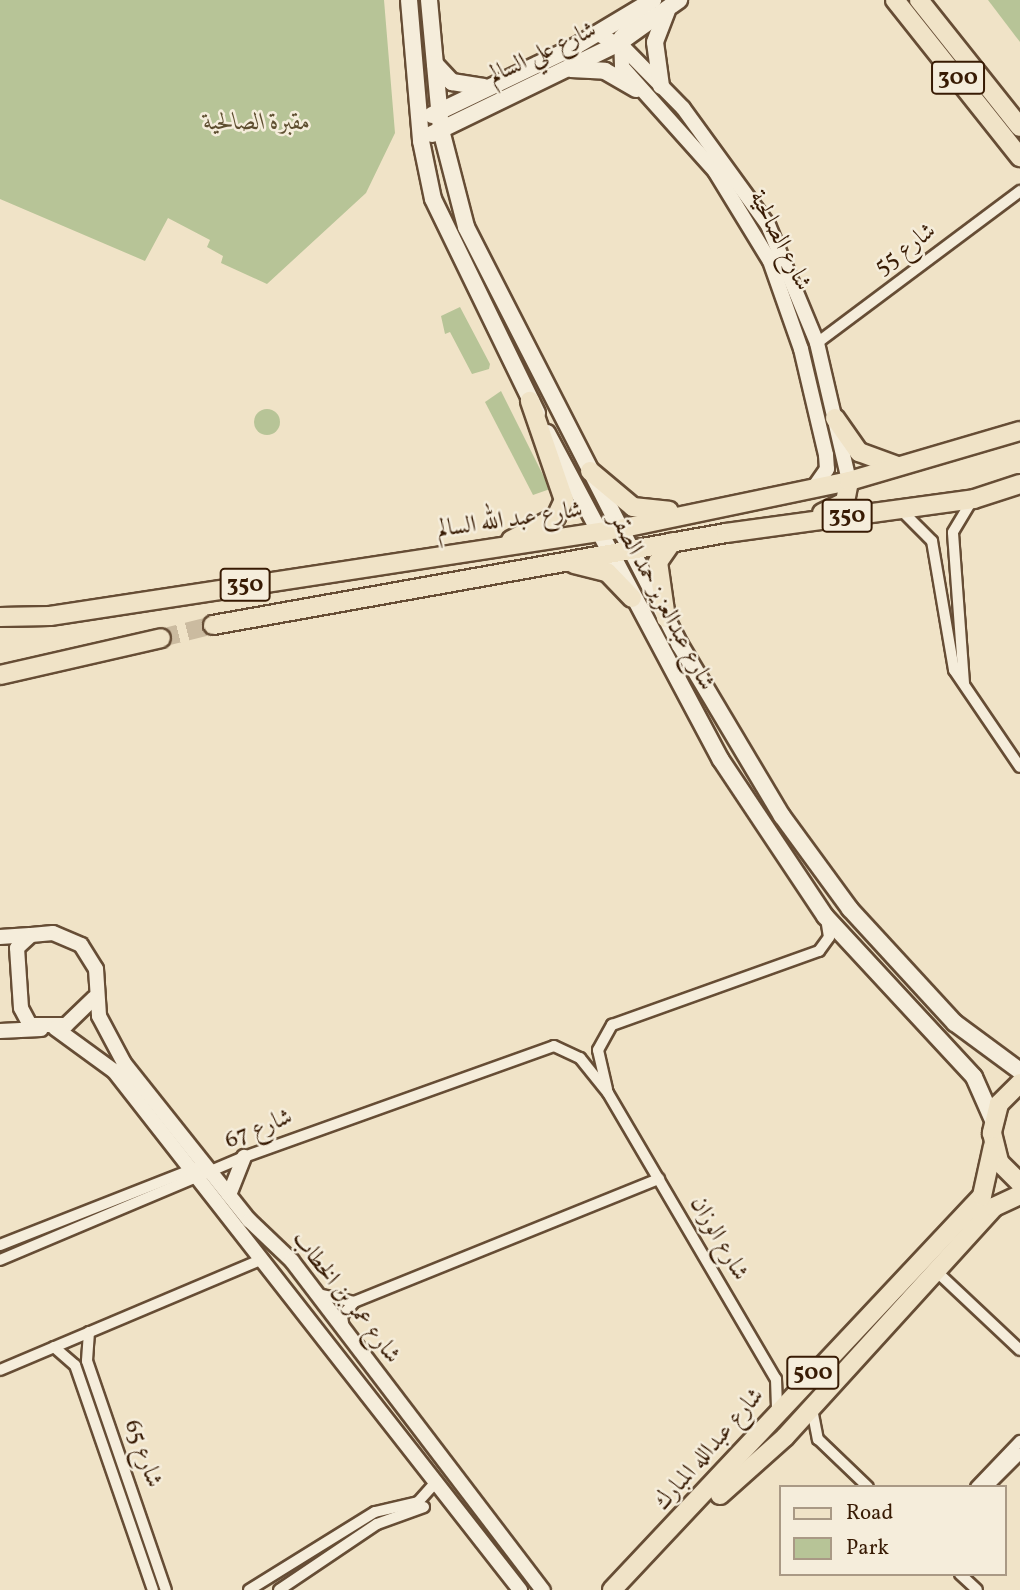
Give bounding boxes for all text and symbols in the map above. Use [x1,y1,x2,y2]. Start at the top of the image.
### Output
street label: شارع علي السالم [484,17,602,91]
road number: 300 [930,58,986,97]
park label: مقبرة الصالحية [203,110,311,138]
street label: شارع الصالحية [741,186,817,296]
street label: شارع 55 [870,218,942,282]
road number: 350 [821,496,873,536]
street label: شارع عبد الله السالم [435,497,585,545]
street label: شارع عبدالعزيز حمد الصقر [602,508,720,696]
road number: 350 [219,566,271,604]
street label: شارع 67 [221,1103,297,1157]
street label: شارع الوزان [682,1192,754,1286]
street label: شارع عمر بن الخطاب [284,1226,406,1370]
road number: 500 [785,1354,841,1392]
street label: شارع عبدالله المبارك [649,1383,771,1517]
street label: شارع 65 [116,1416,168,1492]
legend [778,1485,1006,1576]
text: Road [846,1499,893,1528]
text: Park [846,1534,889,1563]

